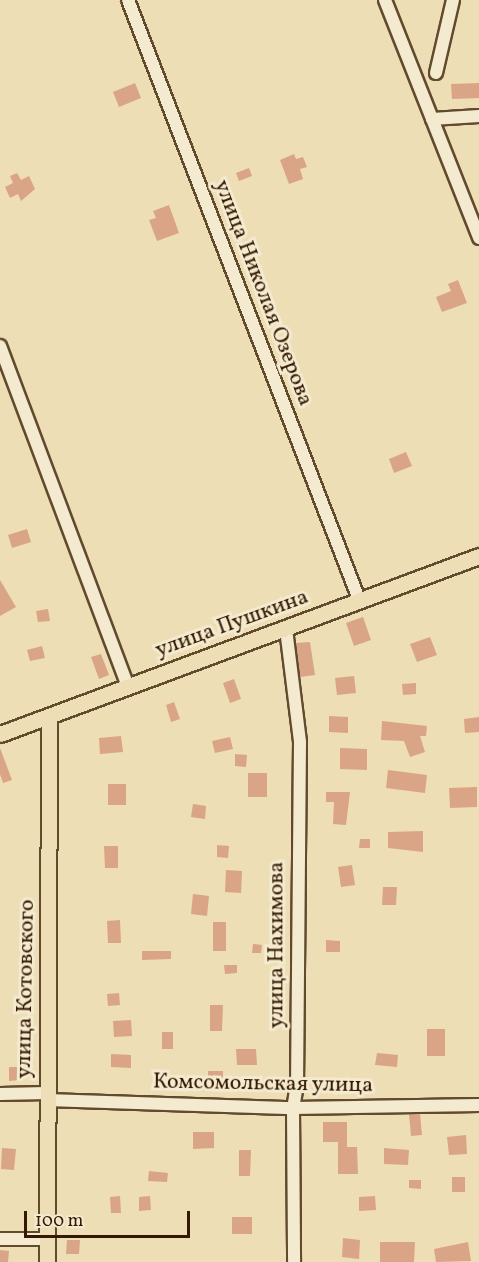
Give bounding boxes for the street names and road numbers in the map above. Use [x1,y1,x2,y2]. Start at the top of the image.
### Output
street label: улица Николая Озерова [208,176,318,410]
street label: улица Пушкина [152,584,312,664]
street label: улица Нахимова [264,862,290,1028]
street label: улица Котовского [11,899,41,1079]
street label: Комсомольская улица [152,1069,374,1099]

